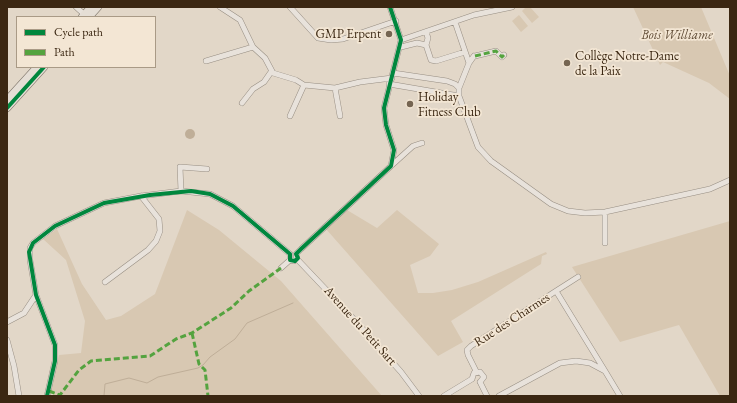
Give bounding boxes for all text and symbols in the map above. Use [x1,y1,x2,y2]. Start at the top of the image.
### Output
legend [16,16,156,68]
text: Cycle path [54,24,103,40]
place label: GMP Erpent [316,26,381,42]
park label: Bois Williame [641,27,713,43]
marker: GMP Erpent [384,29,394,39]
text: Path [54,44,75,60]
place label: Collège Notre-Dame de la Paix [575,48,679,79]
marker: Collège Notre-Dame de la Paix [562,58,572,68]
place label: Holiday Fitness Club [418,89,481,120]
marker: Holiday Fitness Club [405,99,415,109]
street label: Avenue du Petit Sart [320,283,400,369]
street label: Rue des Charmes [471,290,553,350]

